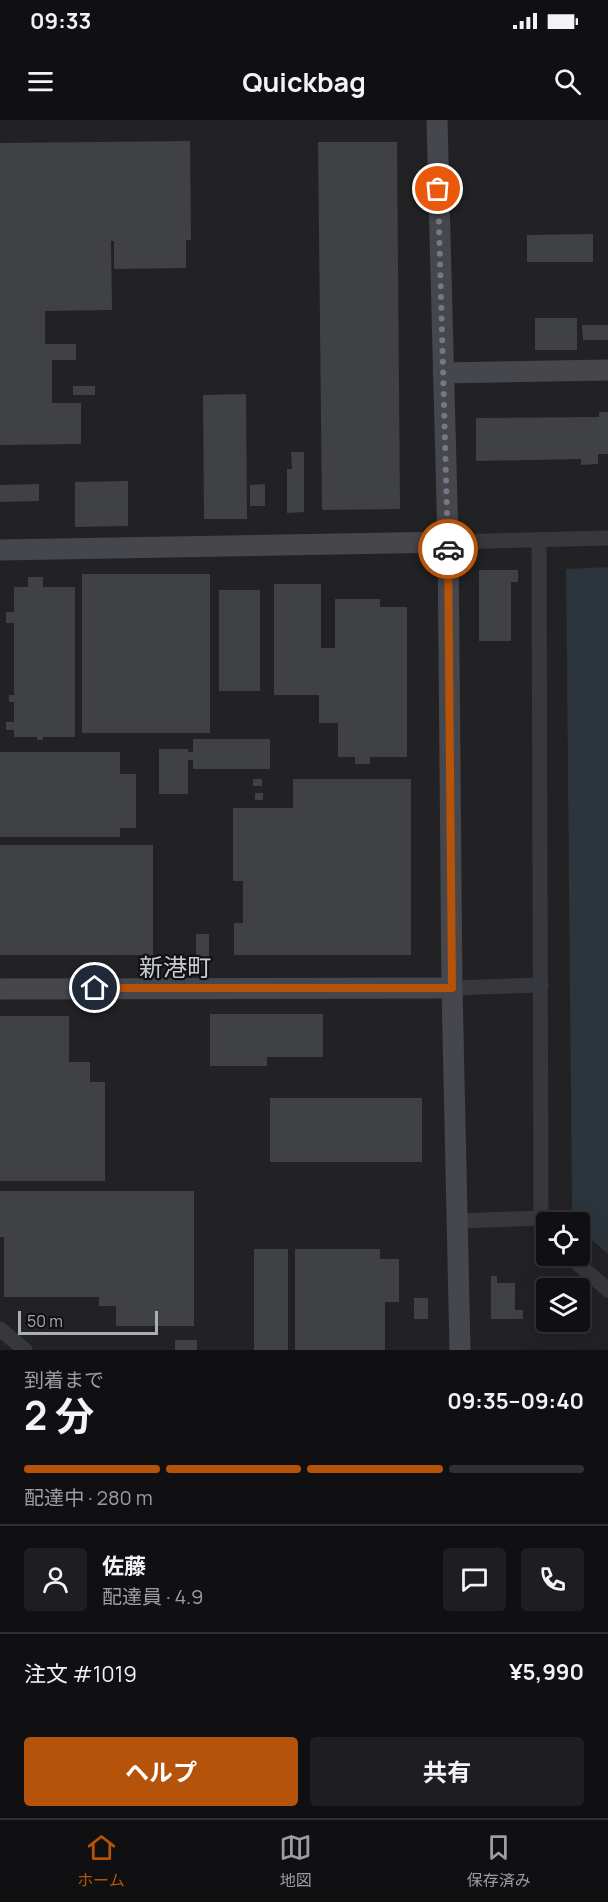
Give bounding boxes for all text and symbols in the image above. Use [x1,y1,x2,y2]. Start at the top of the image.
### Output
text: 09:33 [30,6,91,36]
text: Quickbag [242,63,366,100]
icon: menu [24,65,57,98]
icon: search [551,65,584,98]
pin [412,163,463,214]
icon: bag [421,172,454,205]
courier [418,519,478,579]
icon: car [432,533,465,566]
district label: 新港町 [139,950,211,983]
pin [69,962,120,1013]
icon: home [78,971,111,1004]
map controls [536,1212,590,1332]
button: locate [536,1212,590,1266]
button: layers [536,1278,590,1332]
scale bar [18,1308,158,1336]
text: 50 m [27,1310,63,1332]
text: 到着まで [24,1366,104,1393]
text: 09:35–09:40 [447,1386,584,1416]
text: 2 分 [24,1388,94,1442]
text: 配達中 · 280 m [24,1484,153,1511]
button: person [24,1548,87,1611]
button: chat [443,1548,506,1611]
button: phone [521,1548,584,1611]
text: 佐藤 [102,1551,146,1581]
text: 配達員 · 4.9 [102,1583,203,1610]
text: ¥5,990 [509,1657,584,1687]
text: 注文 #1019 [24,1659,137,1689]
button: ヘルプ [24,1737,298,1806]
button: 共有 [310,1737,584,1806]
tab: ホーム [77,1831,125,1891]
tab: 地図 [279,1831,312,1891]
tab: 保存済み [467,1831,531,1891]

